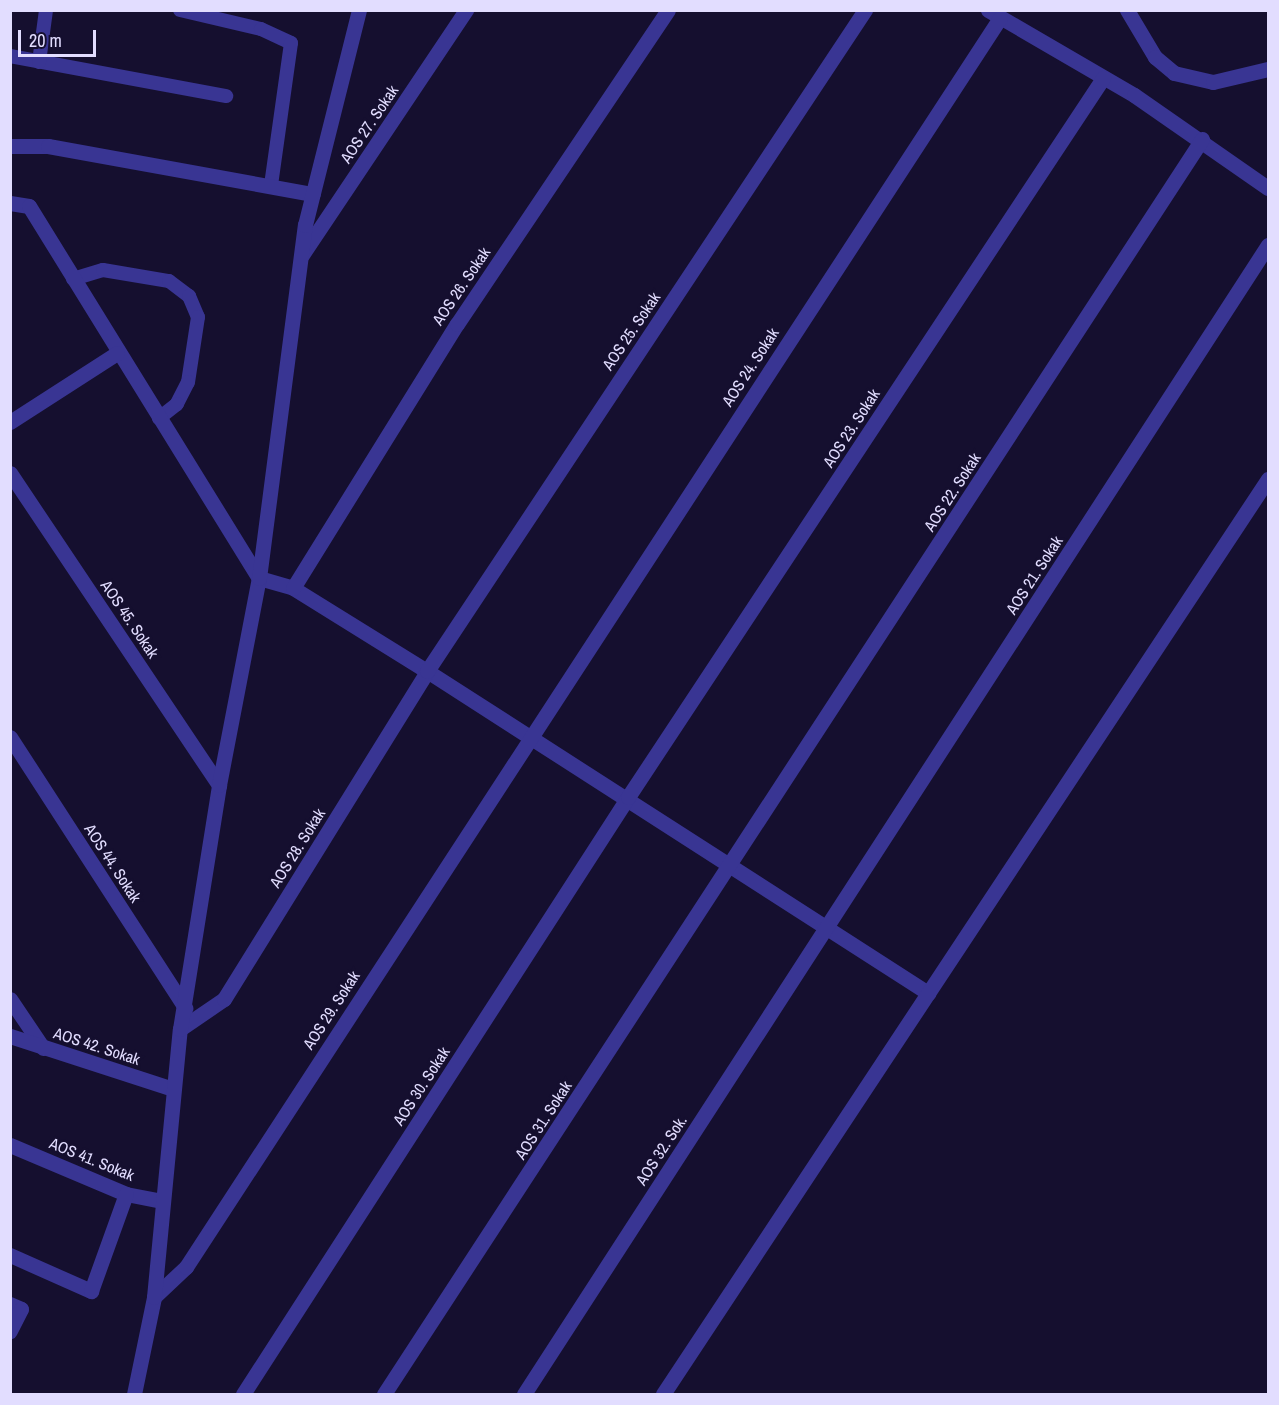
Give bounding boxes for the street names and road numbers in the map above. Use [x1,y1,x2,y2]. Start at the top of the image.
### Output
street label: AOS 27. Sokak [336,81,402,167]
street label: AOS 26. Sokak [428,243,494,329]
street label: AOS 25. Sokak [598,288,664,374]
street label: AOS 24. Sokak [718,324,782,410]
street label: AOS 23. Sokak [819,385,883,471]
street label: AOS 22. Sokak [920,449,984,535]
street label: AOS 21. Sokak [1002,532,1066,618]
street label: AOS 45. Sokak [97,576,163,662]
street label: AOS 28. Sokak [265,805,329,891]
street label: AOS 44. Sokak [81,820,145,906]
street label: AOS 29. Sokak [299,967,363,1053]
street label: AOS 42. Sokak [51,1023,143,1069]
street label: AOS 30. Sokak [389,1043,453,1129]
street label: AOS 31. Sokak [511,1077,575,1163]
street label: AOS 32. Sok. [631,1111,691,1189]
street label: AOS 41. Sokak [47,1133,137,1185]

